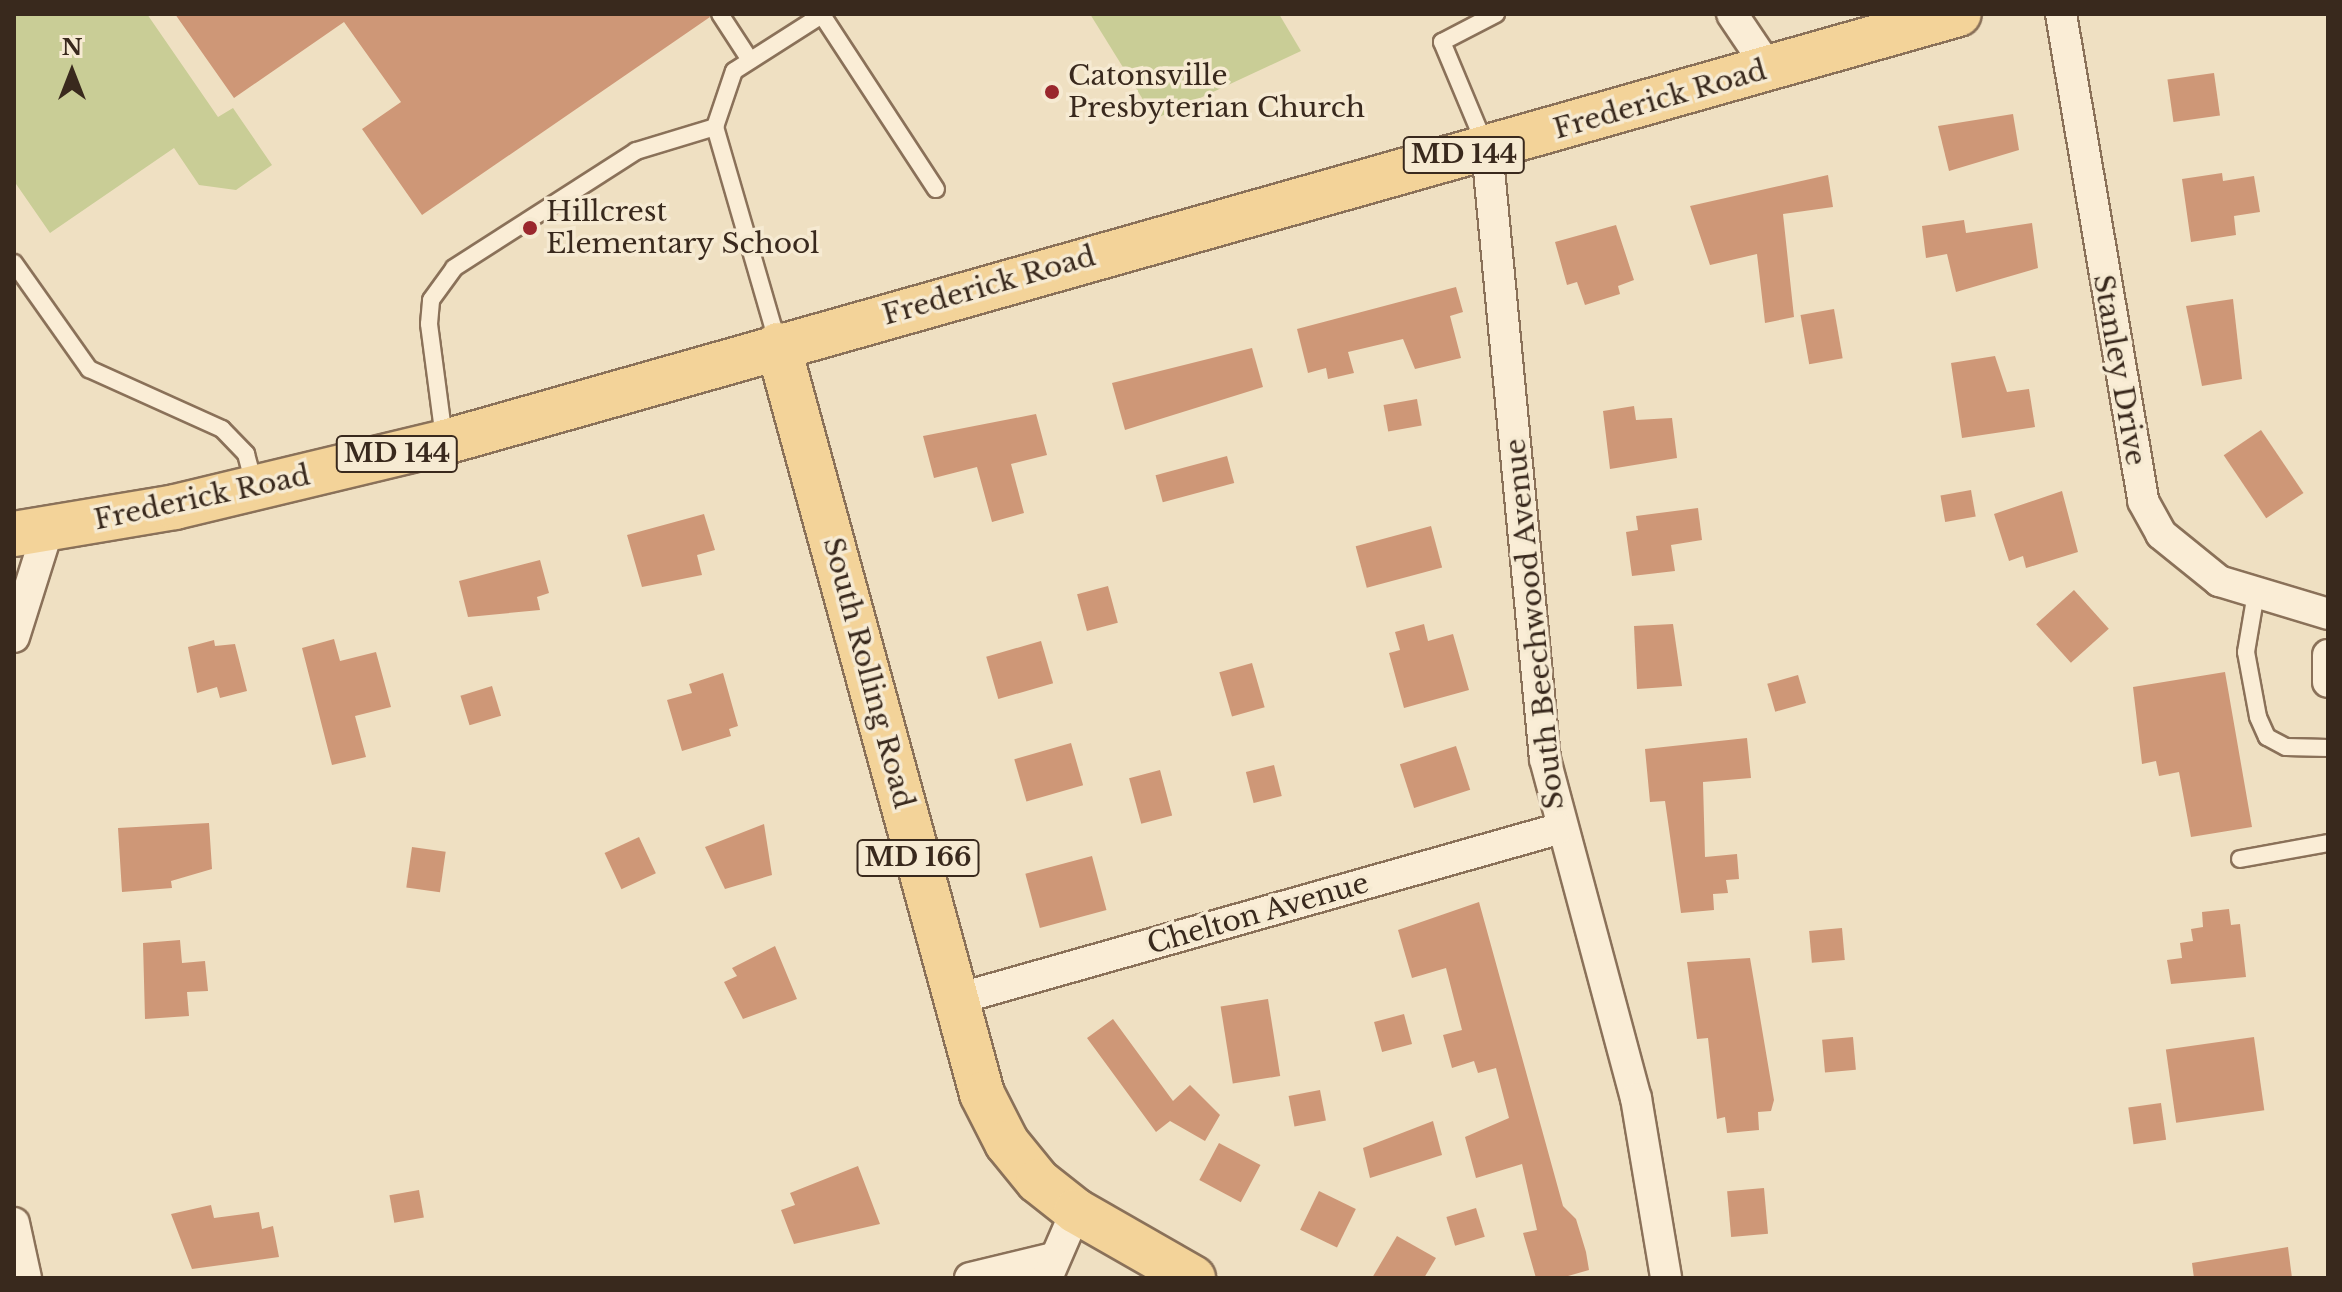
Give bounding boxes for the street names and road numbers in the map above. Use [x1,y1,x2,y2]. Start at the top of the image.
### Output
street label: Frederick Road [1550,53,1770,147]
road number: MD 144 [1402,133,1526,177]
street label: Frederick Road [879,239,1099,333]
street label: Stanley Drive [2086,272,2152,468]
road number: MD 144 [335,432,459,476]
street label: South Beechwood Avenue [1499,436,1571,812]
street label: Frederick Road [91,459,313,537]
street label: South Rolling Road [816,534,920,812]
road number: MD 166 [856,836,980,880]
street label: Chelton Avenue [1143,866,1373,962]

